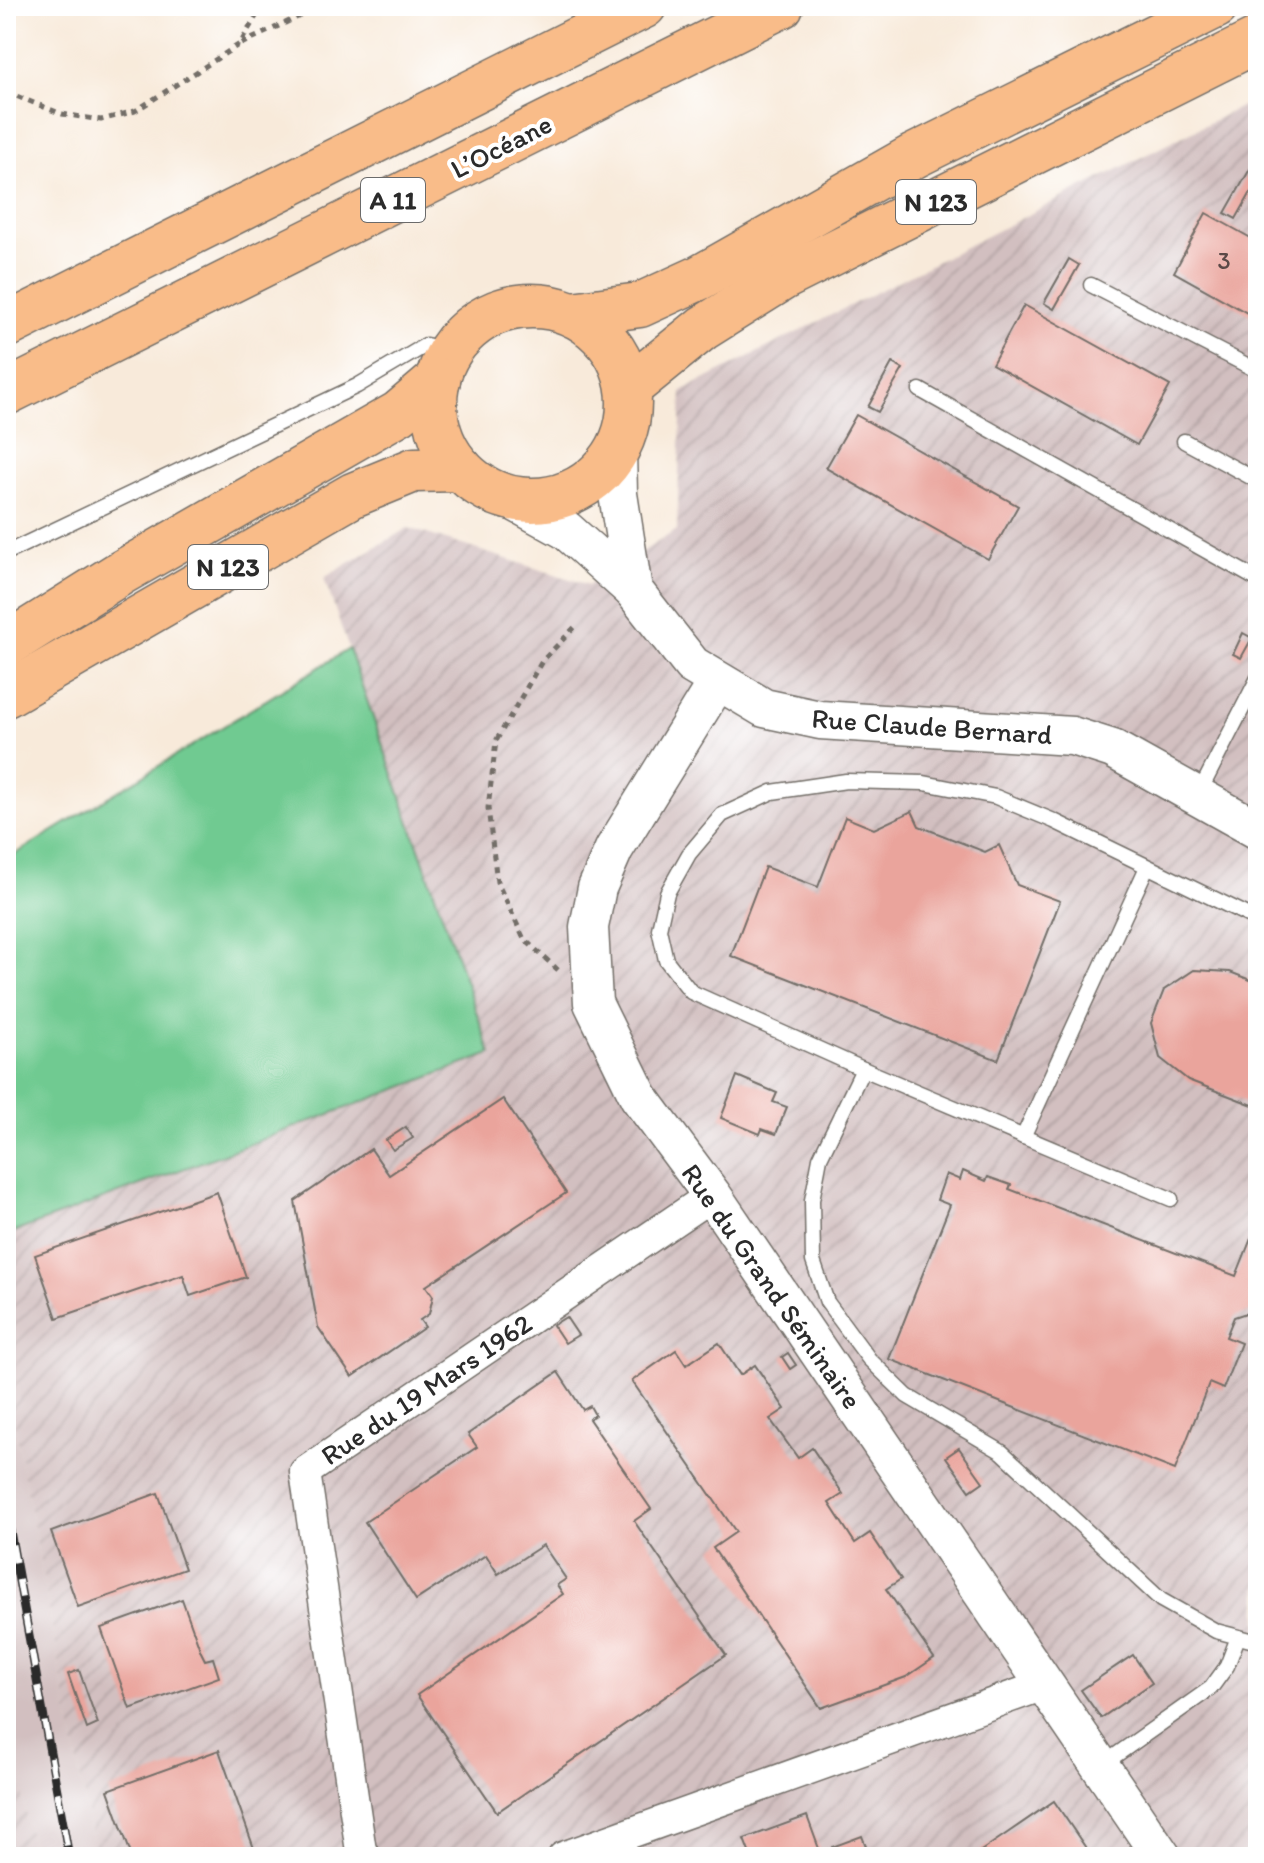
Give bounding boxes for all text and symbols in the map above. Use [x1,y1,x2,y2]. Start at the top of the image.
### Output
street label: L’Océane [445,106,557,186]
road number: A 11 [361,178,425,222]
road number: N 123 [896,180,976,224]
house number: 3 [1217,246,1231,275]
road number: N 123 [188,545,268,589]
street label: Rue Claude Bernard [810,701,1054,751]
street label: Rue du Grand Séminaire [674,1157,870,1415]
street label: Rue du 19 Mars 1962 [314,1306,538,1472]

